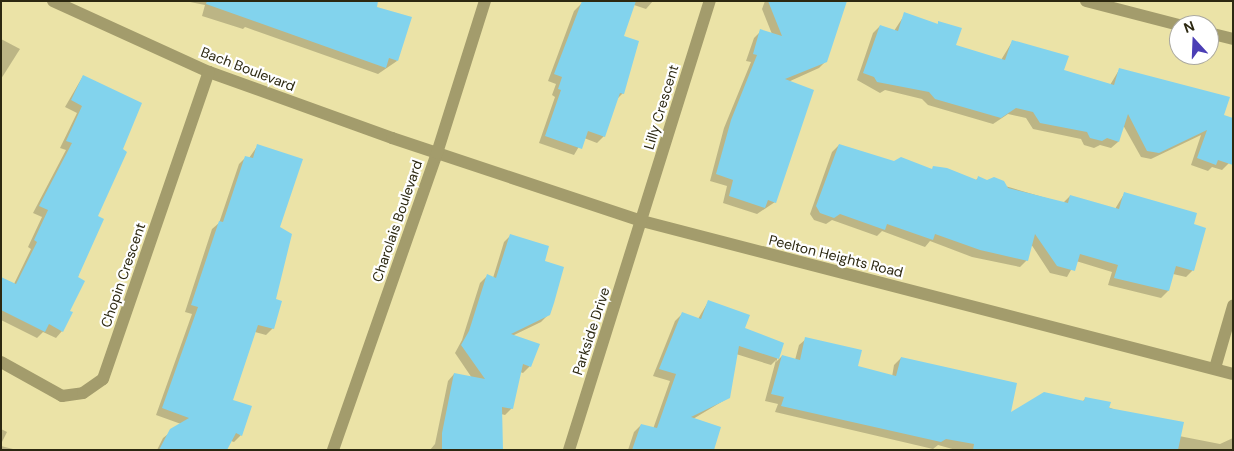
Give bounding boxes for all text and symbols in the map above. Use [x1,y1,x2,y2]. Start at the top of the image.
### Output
north arrow [1169,15,1219,65]
text: N [1181,17,1197,37]
street label: Bach Boulevard [198,43,298,95]
street label: Lilly Crescent [640,63,682,151]
street label: Charolais Boulevard [368,158,426,284]
street label: Chopin Crescent [97,220,149,330]
street label: Peelton Heights Road [767,231,905,281]
street label: Parkside Drive [569,285,613,377]

